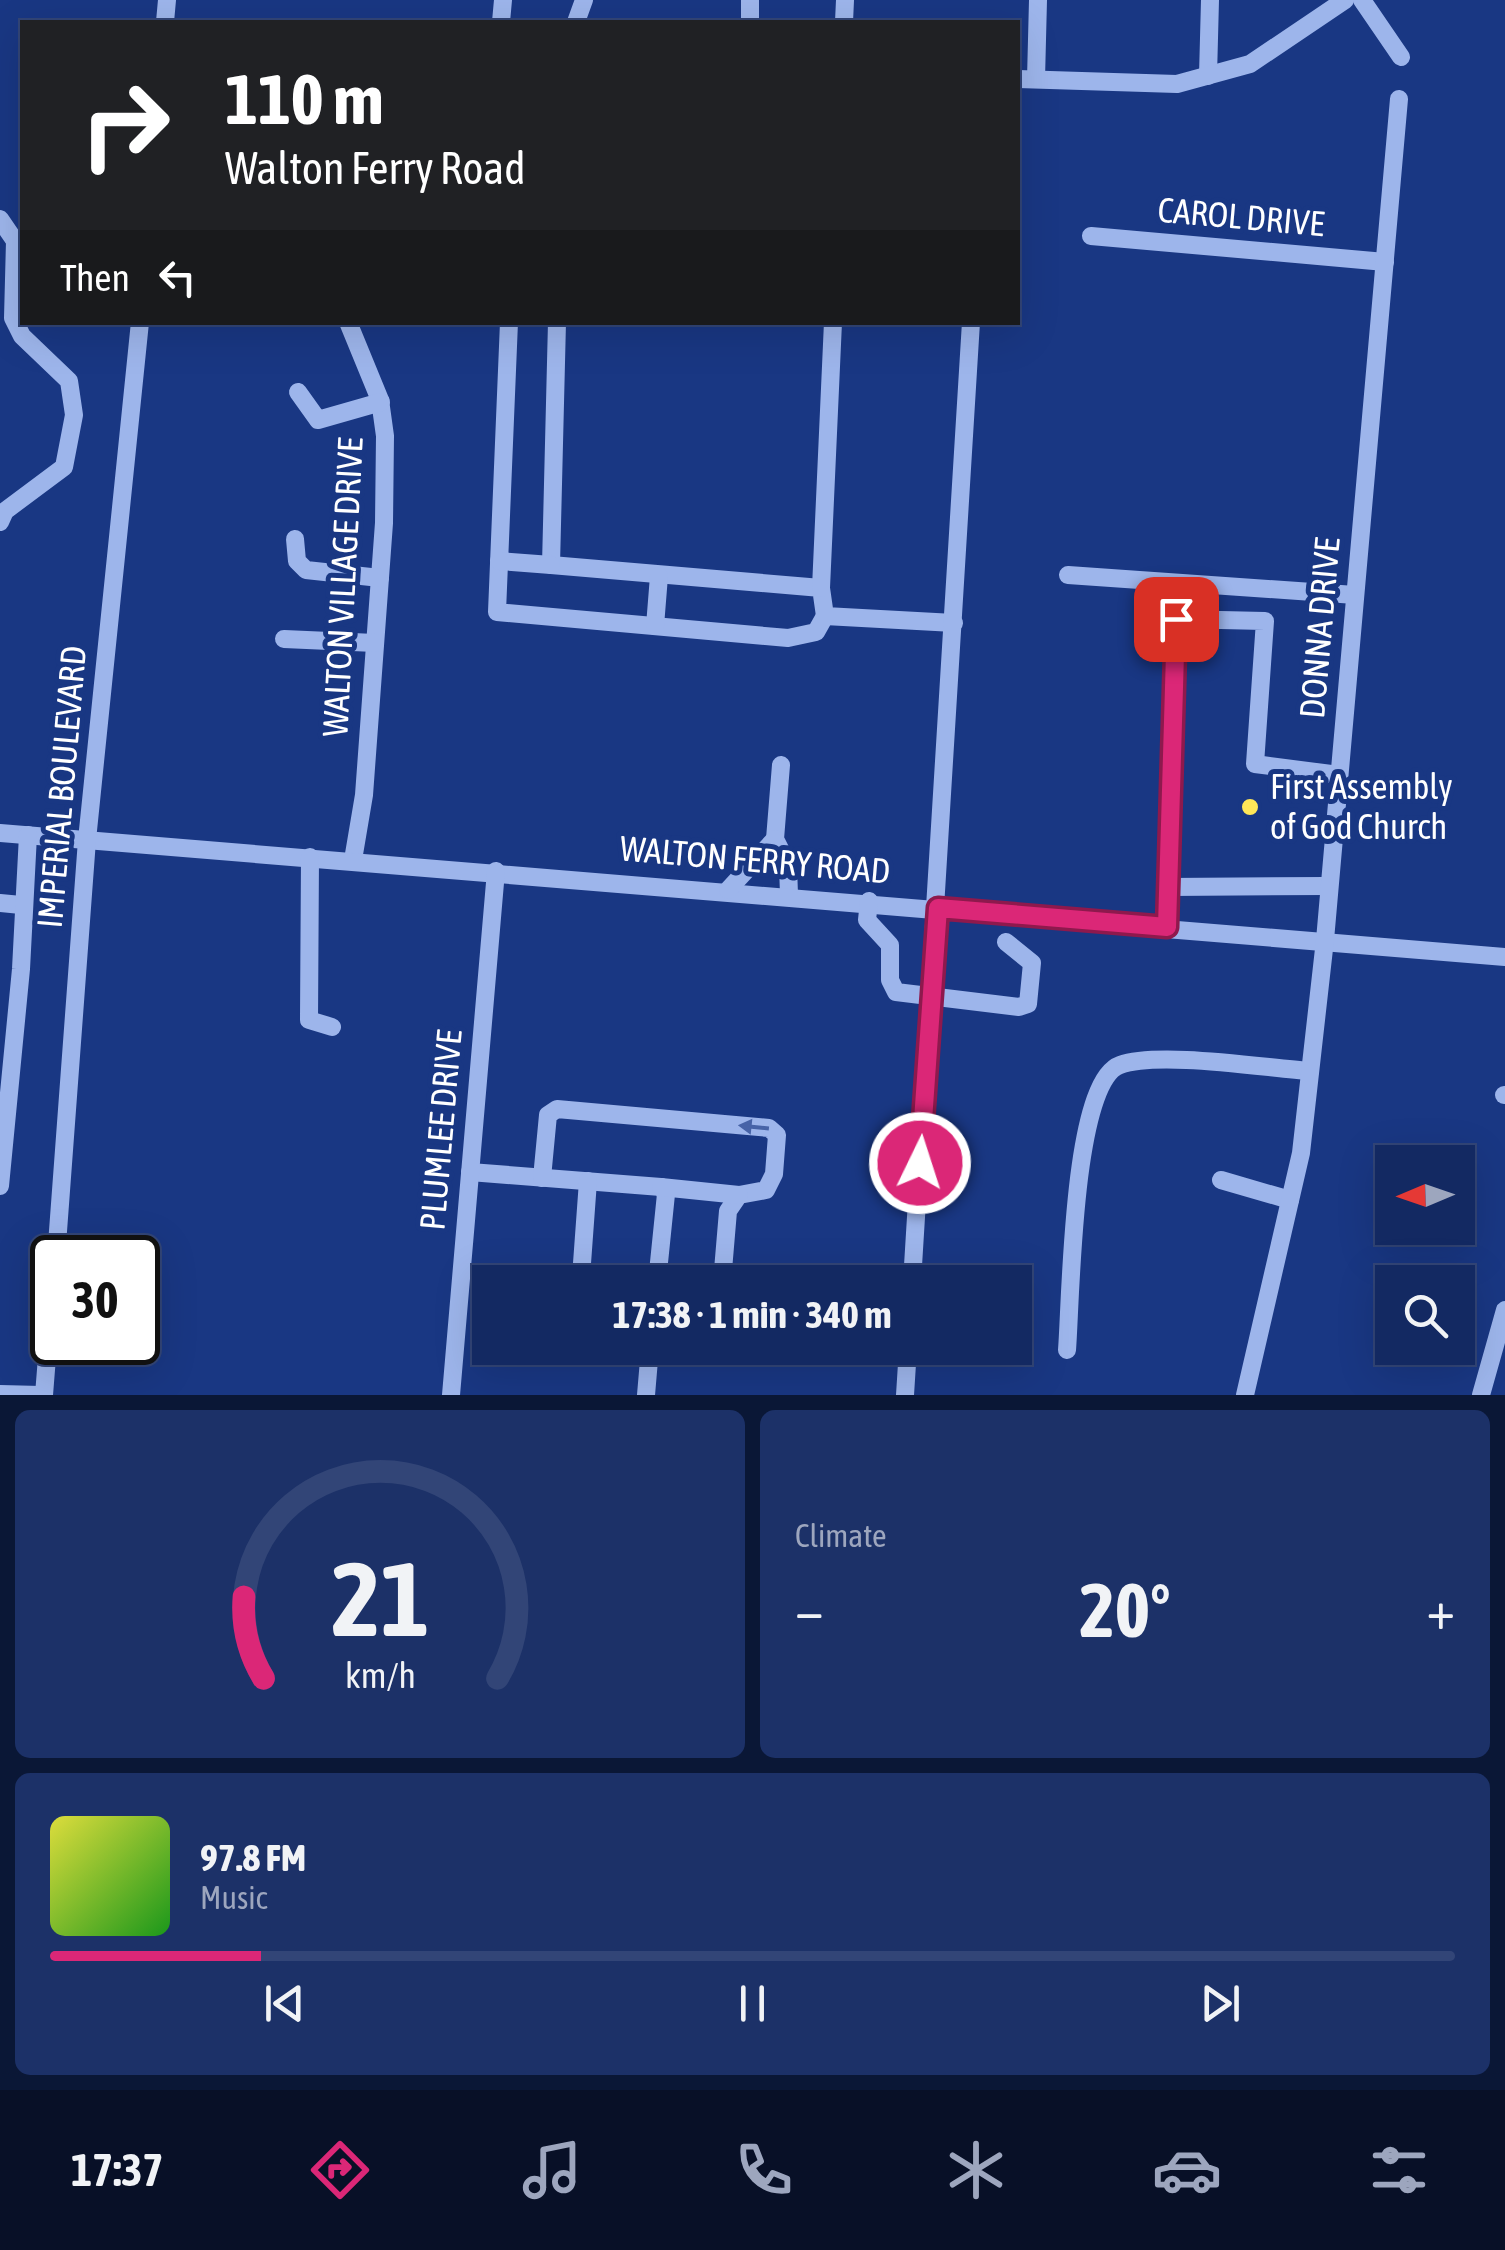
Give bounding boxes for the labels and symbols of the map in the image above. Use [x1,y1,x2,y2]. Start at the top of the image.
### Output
street label: CAROL DRIVE [1156,189,1326,243]
street label: WALTON VILLAGE DRIVE [314,436,370,738]
street label: DONNA DRIVE [1291,536,1347,720]
pin [1134,577,1219,662]
street label: IMPERIAL BOULEVARD [29,644,93,930]
place label: First Assembly of God Church [1270,766,1453,846]
marker: First Assembly of God Church [1239,796,1261,818]
street label: WALTON FERRY ROAD [618,827,892,891]
street label: PLUMLEE DRIVE [411,1028,469,1232]
position arrow [868,1111,972,1215]
one-way arrow [737,1119,769,1135]
north arrow [1375,1145,1475,1245]
speed limit sign: 30 [30,1235,160,1365]

